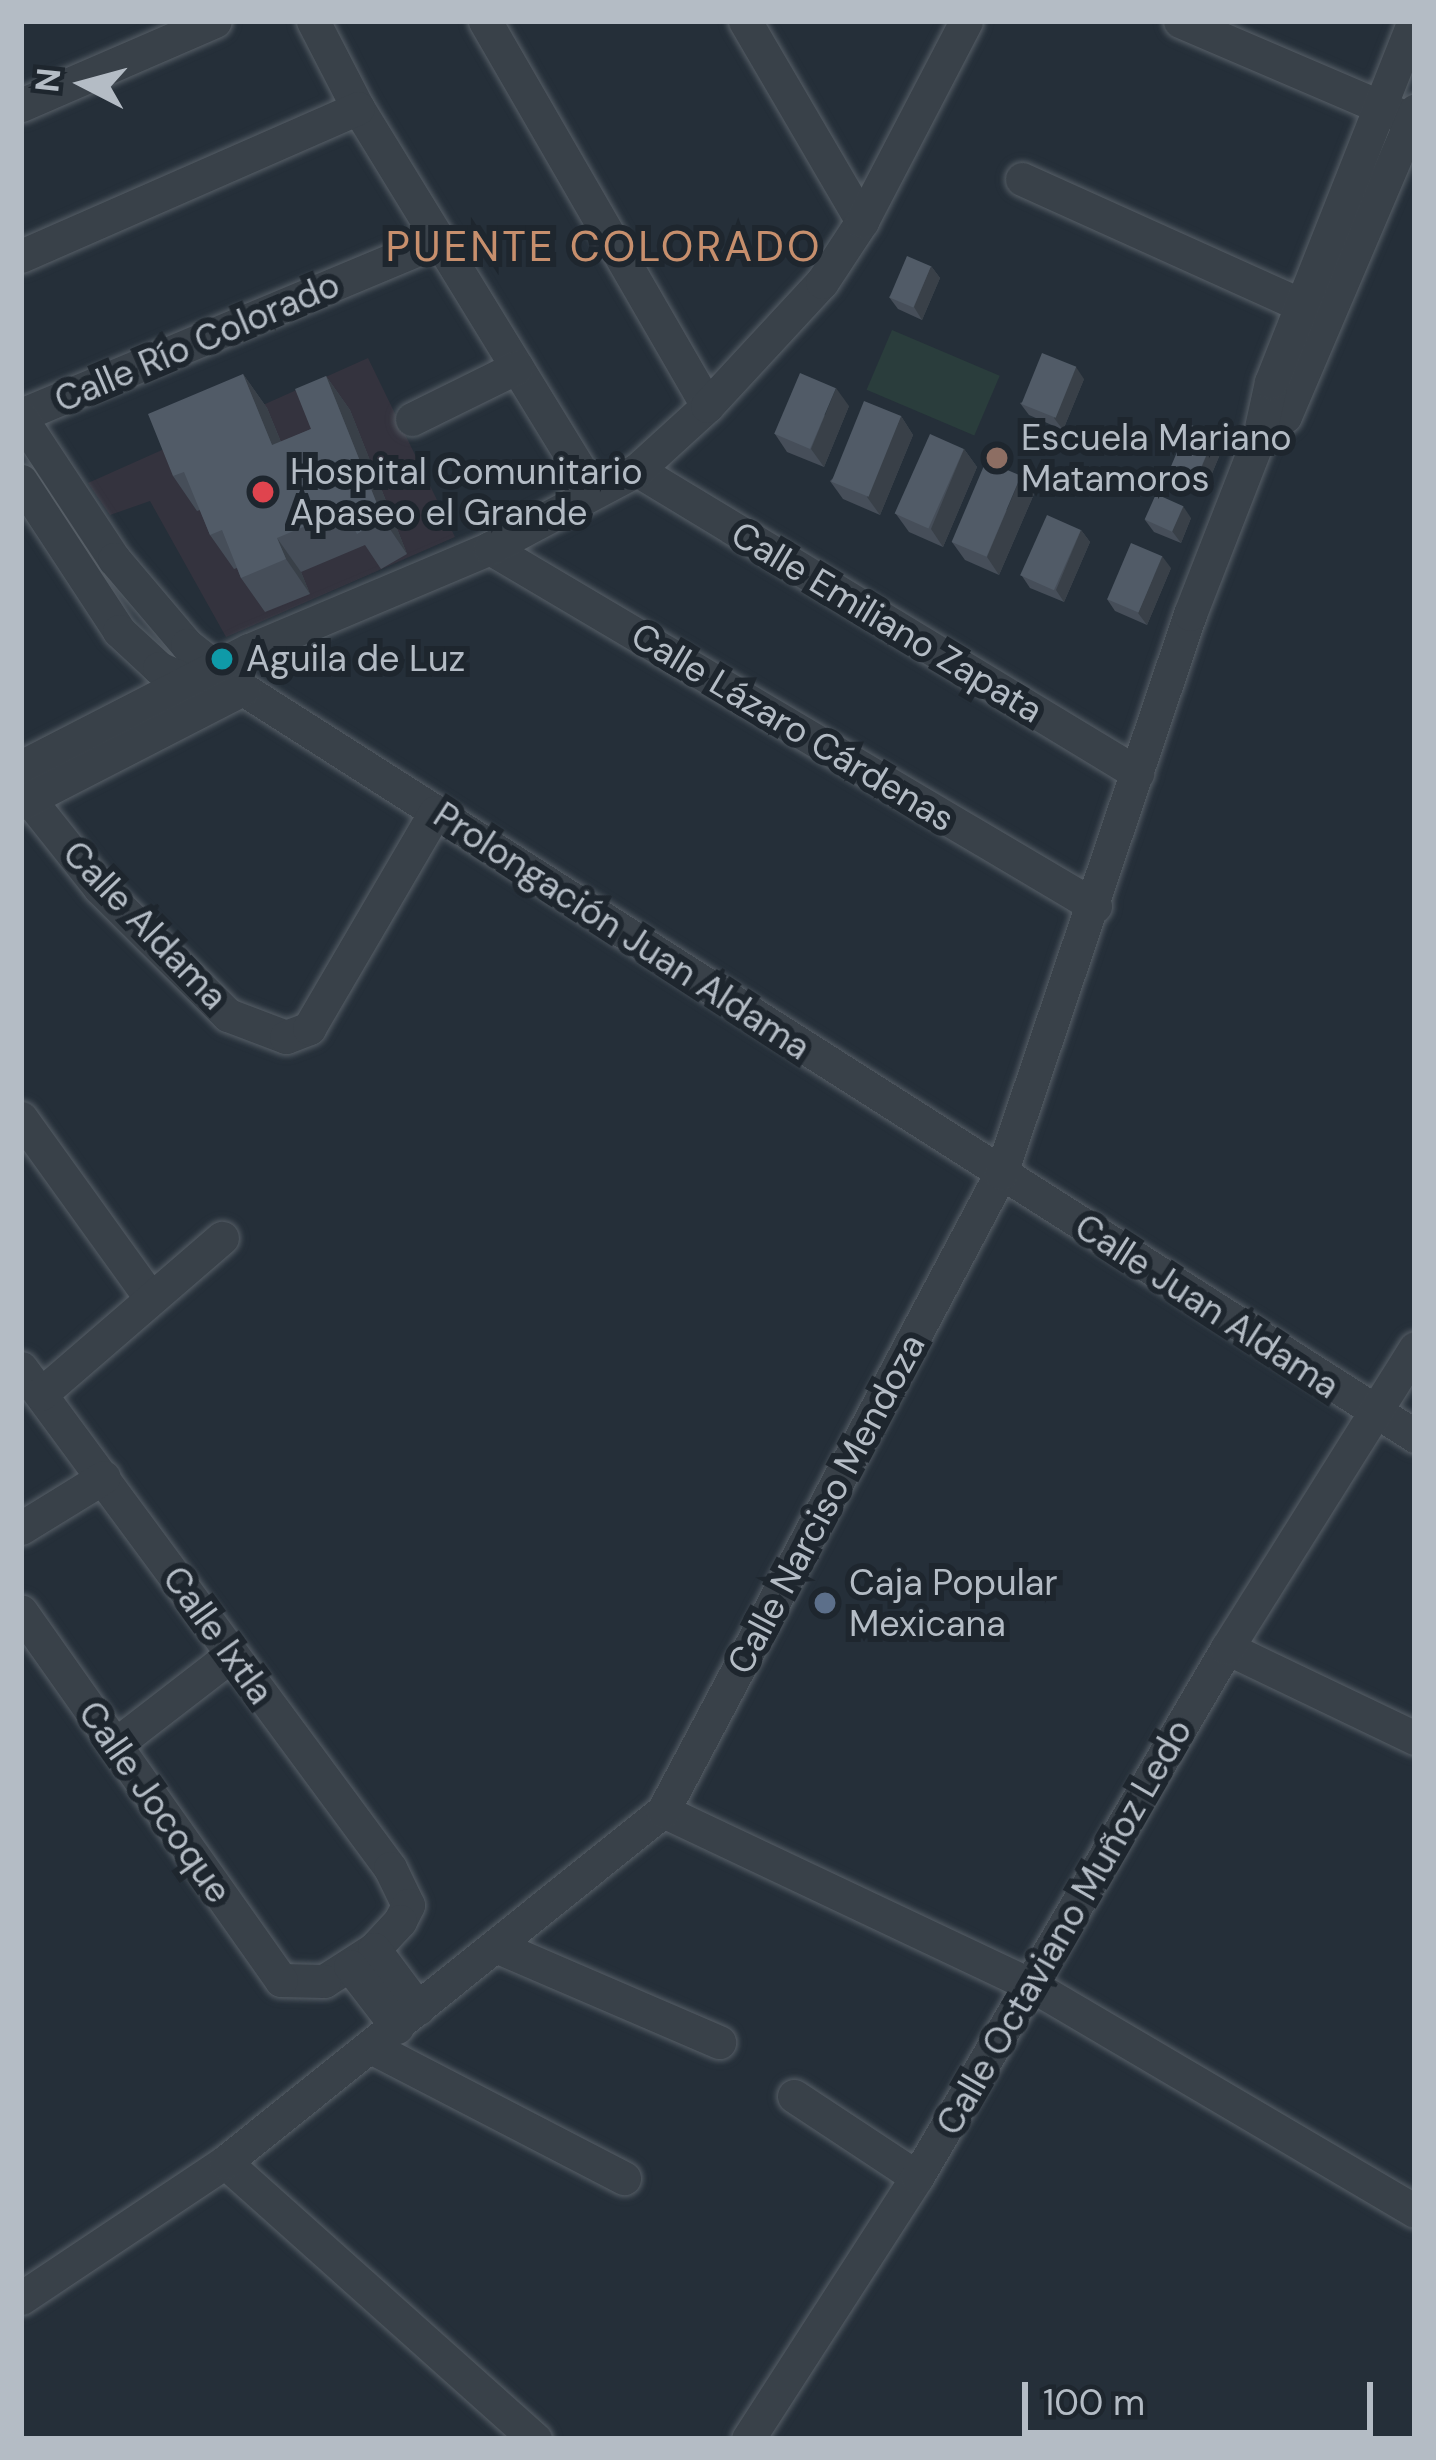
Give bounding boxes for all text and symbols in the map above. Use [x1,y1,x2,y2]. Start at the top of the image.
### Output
north arrow [24,24,144,144]
text: N [25,66,70,94]
district label: PUENTE COLORADO [386,222,822,272]
street label: Calle Río Colorado [48,262,346,422]
place label: Escuela Mariano Matamoros [1021,415,1292,500]
marker: Escuela Mariano Matamoros [984,445,1010,471]
place label: Hospital Comunitario Apaseo el Grande [290,449,643,534]
marker: Hospital Comunitario Apaseo el Grande [247,476,279,508]
street label: Calle Emiliano Zapata [724,512,1050,732]
street label: Calle Lázaro Cárdenas [624,613,962,841]
place label: Aguila de Luz [246,637,465,681]
marker: Aguila de Luz [209,646,235,672]
street label: Prolongación Juan Aldama [426,793,818,1069]
street label: Calle Aldama [54,832,236,1018]
street label: Calle Juan Aldama [1067,1205,1347,1407]
street label: Calle Narciso Mendoza [718,1327,934,1681]
street label: Calle Ixtla [154,1558,282,1712]
place label: Caja Popular Mexicana [849,1560,1058,1645]
marker: Caja Popular Mexicana [812,1590,838,1616]
street label: Calle Jocoque [69,1693,241,1911]
street label: Calle Octaviano Muñoz Ledo [927,1711,1201,2143]
scale bar [1028,2358,1379,2432]
text: 100 m [1043,2379,1145,2426]

